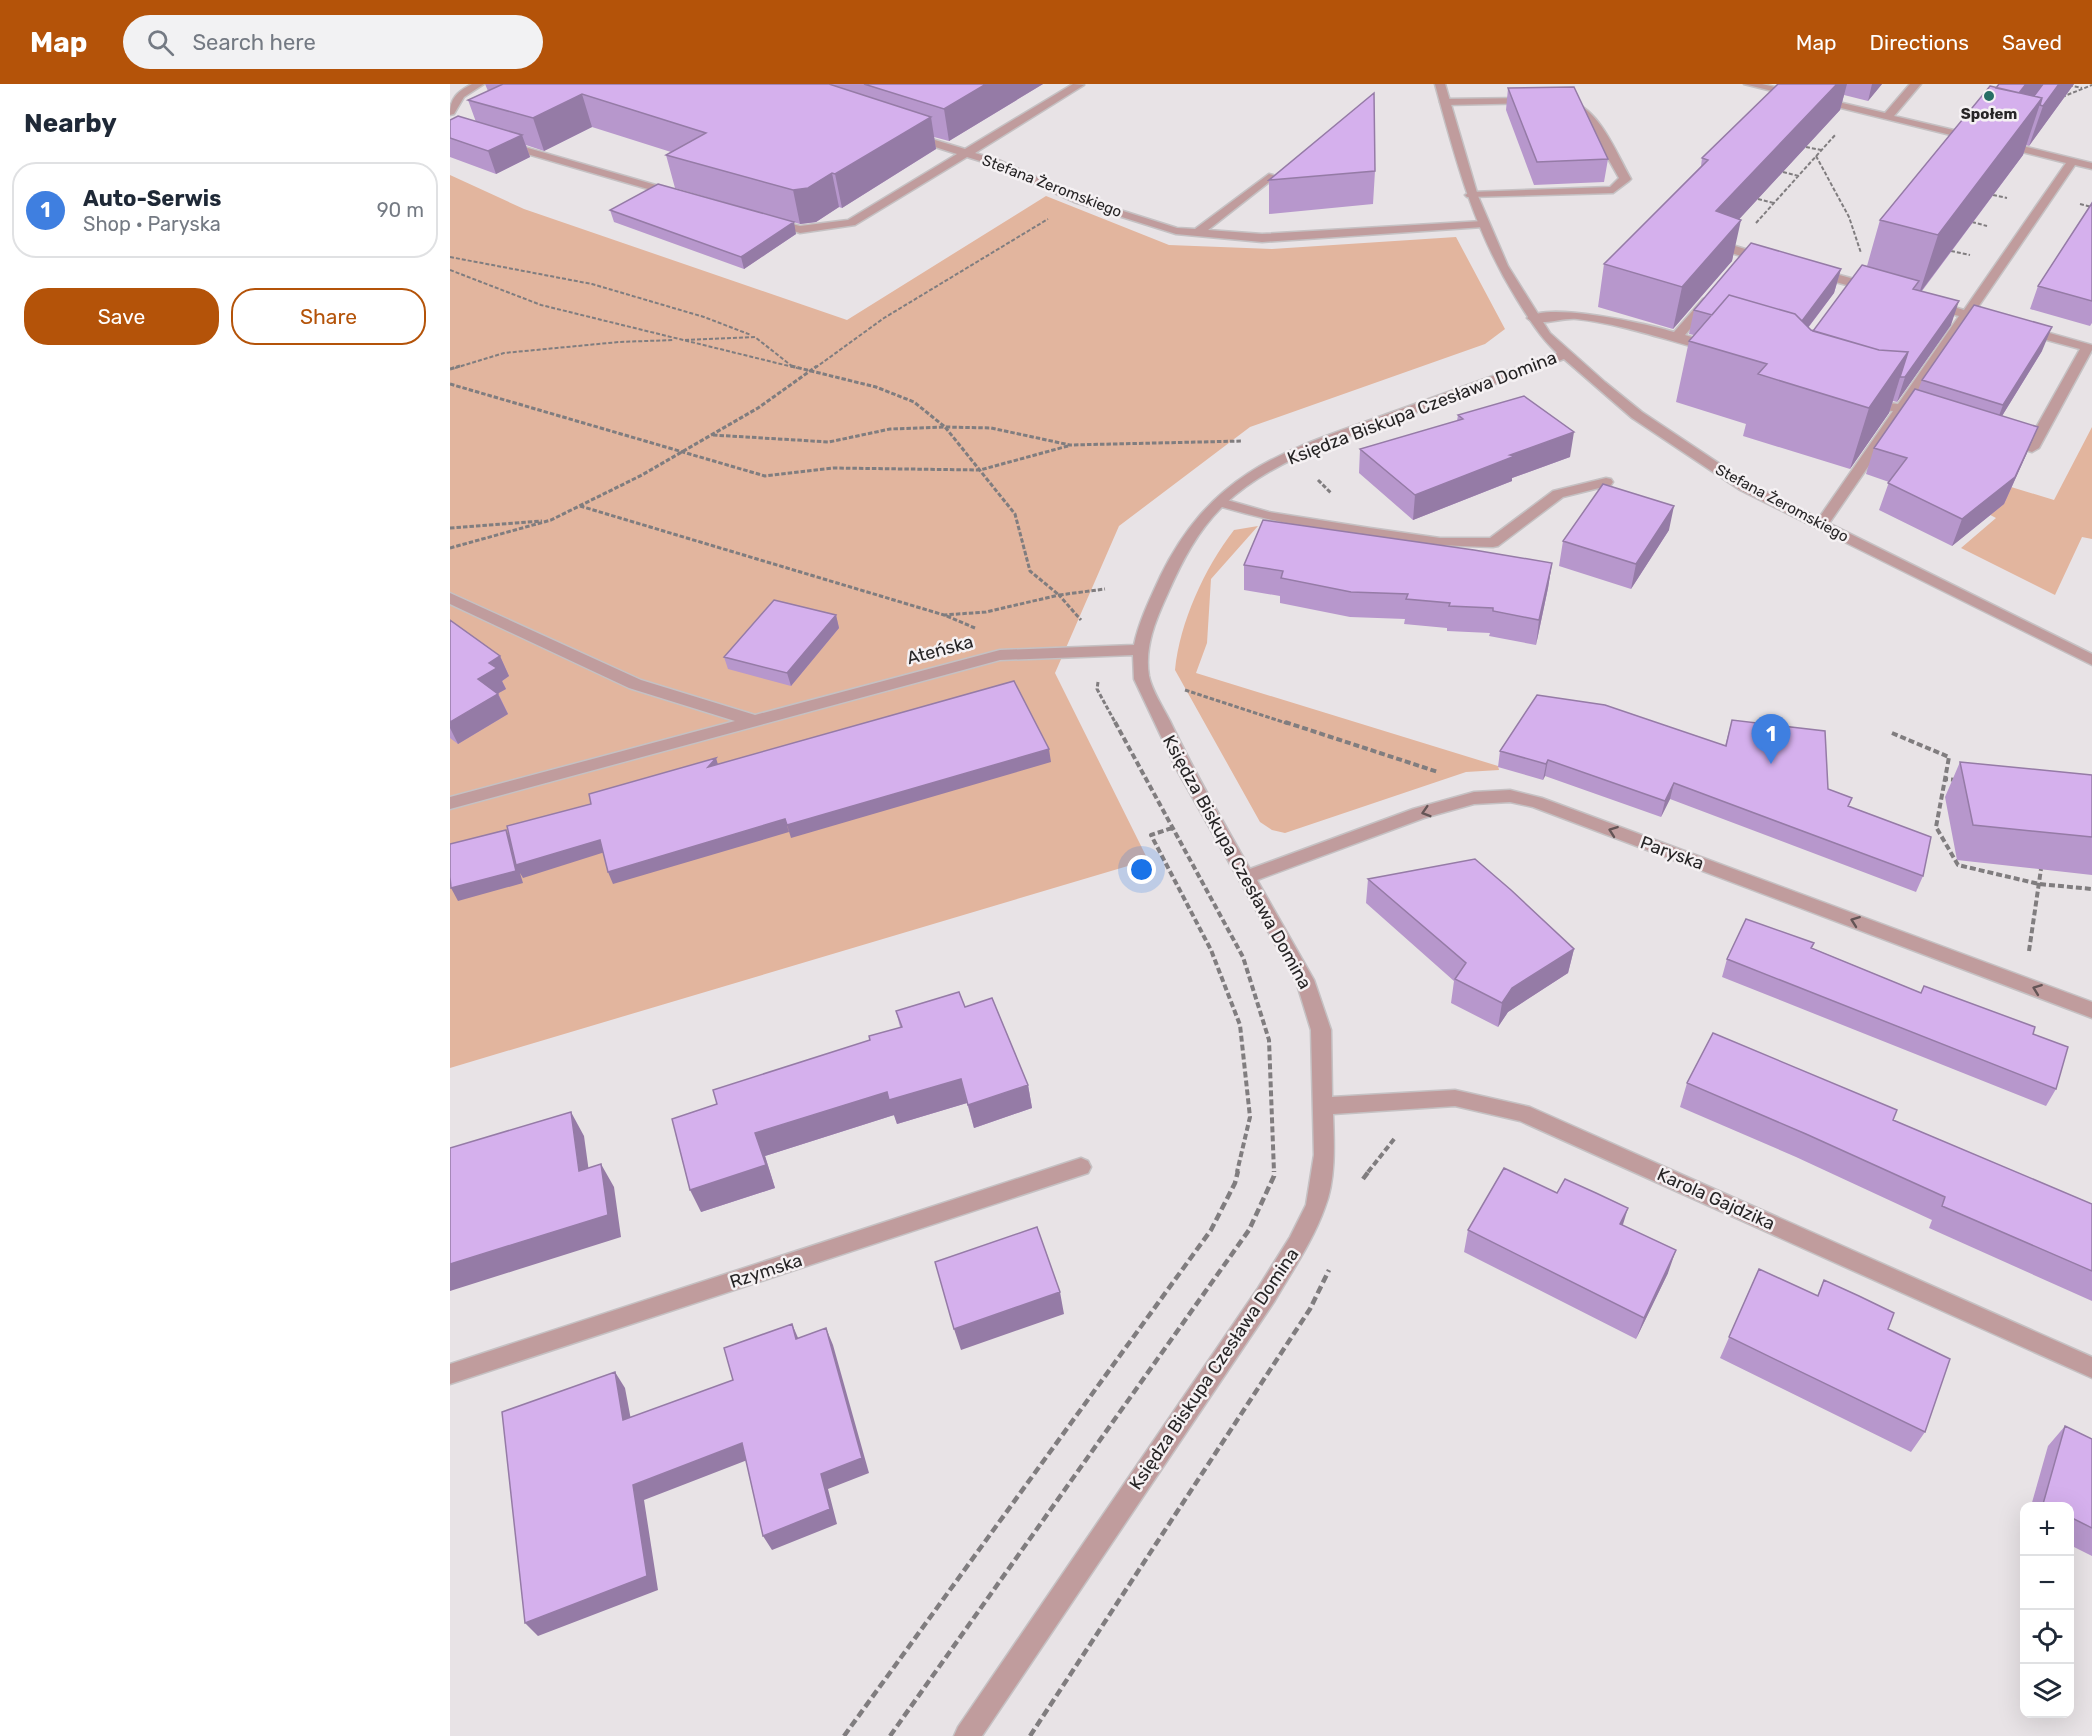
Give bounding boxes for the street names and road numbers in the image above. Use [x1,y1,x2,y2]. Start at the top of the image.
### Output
street label: Stefana Żeromskiego [980,151,1124,221]
street label: Księdza Biskupa Czesława Domina [1284,346,1560,470]
street label: Stefana Żeromskiego [1712,460,1852,546]
street label: Ateńska [904,631,976,669]
street label: Księdza Biskupa Czesława Domina [1158,731,1316,993]
street label: Paryska [1637,831,1707,875]
street label: Karola Gajdzika [1654,1163,1778,1235]
street label: Księdza Biskupa Czesława Domina [1125,1244,1303,1494]
street label: Rzymska [727,1249,805,1293]

